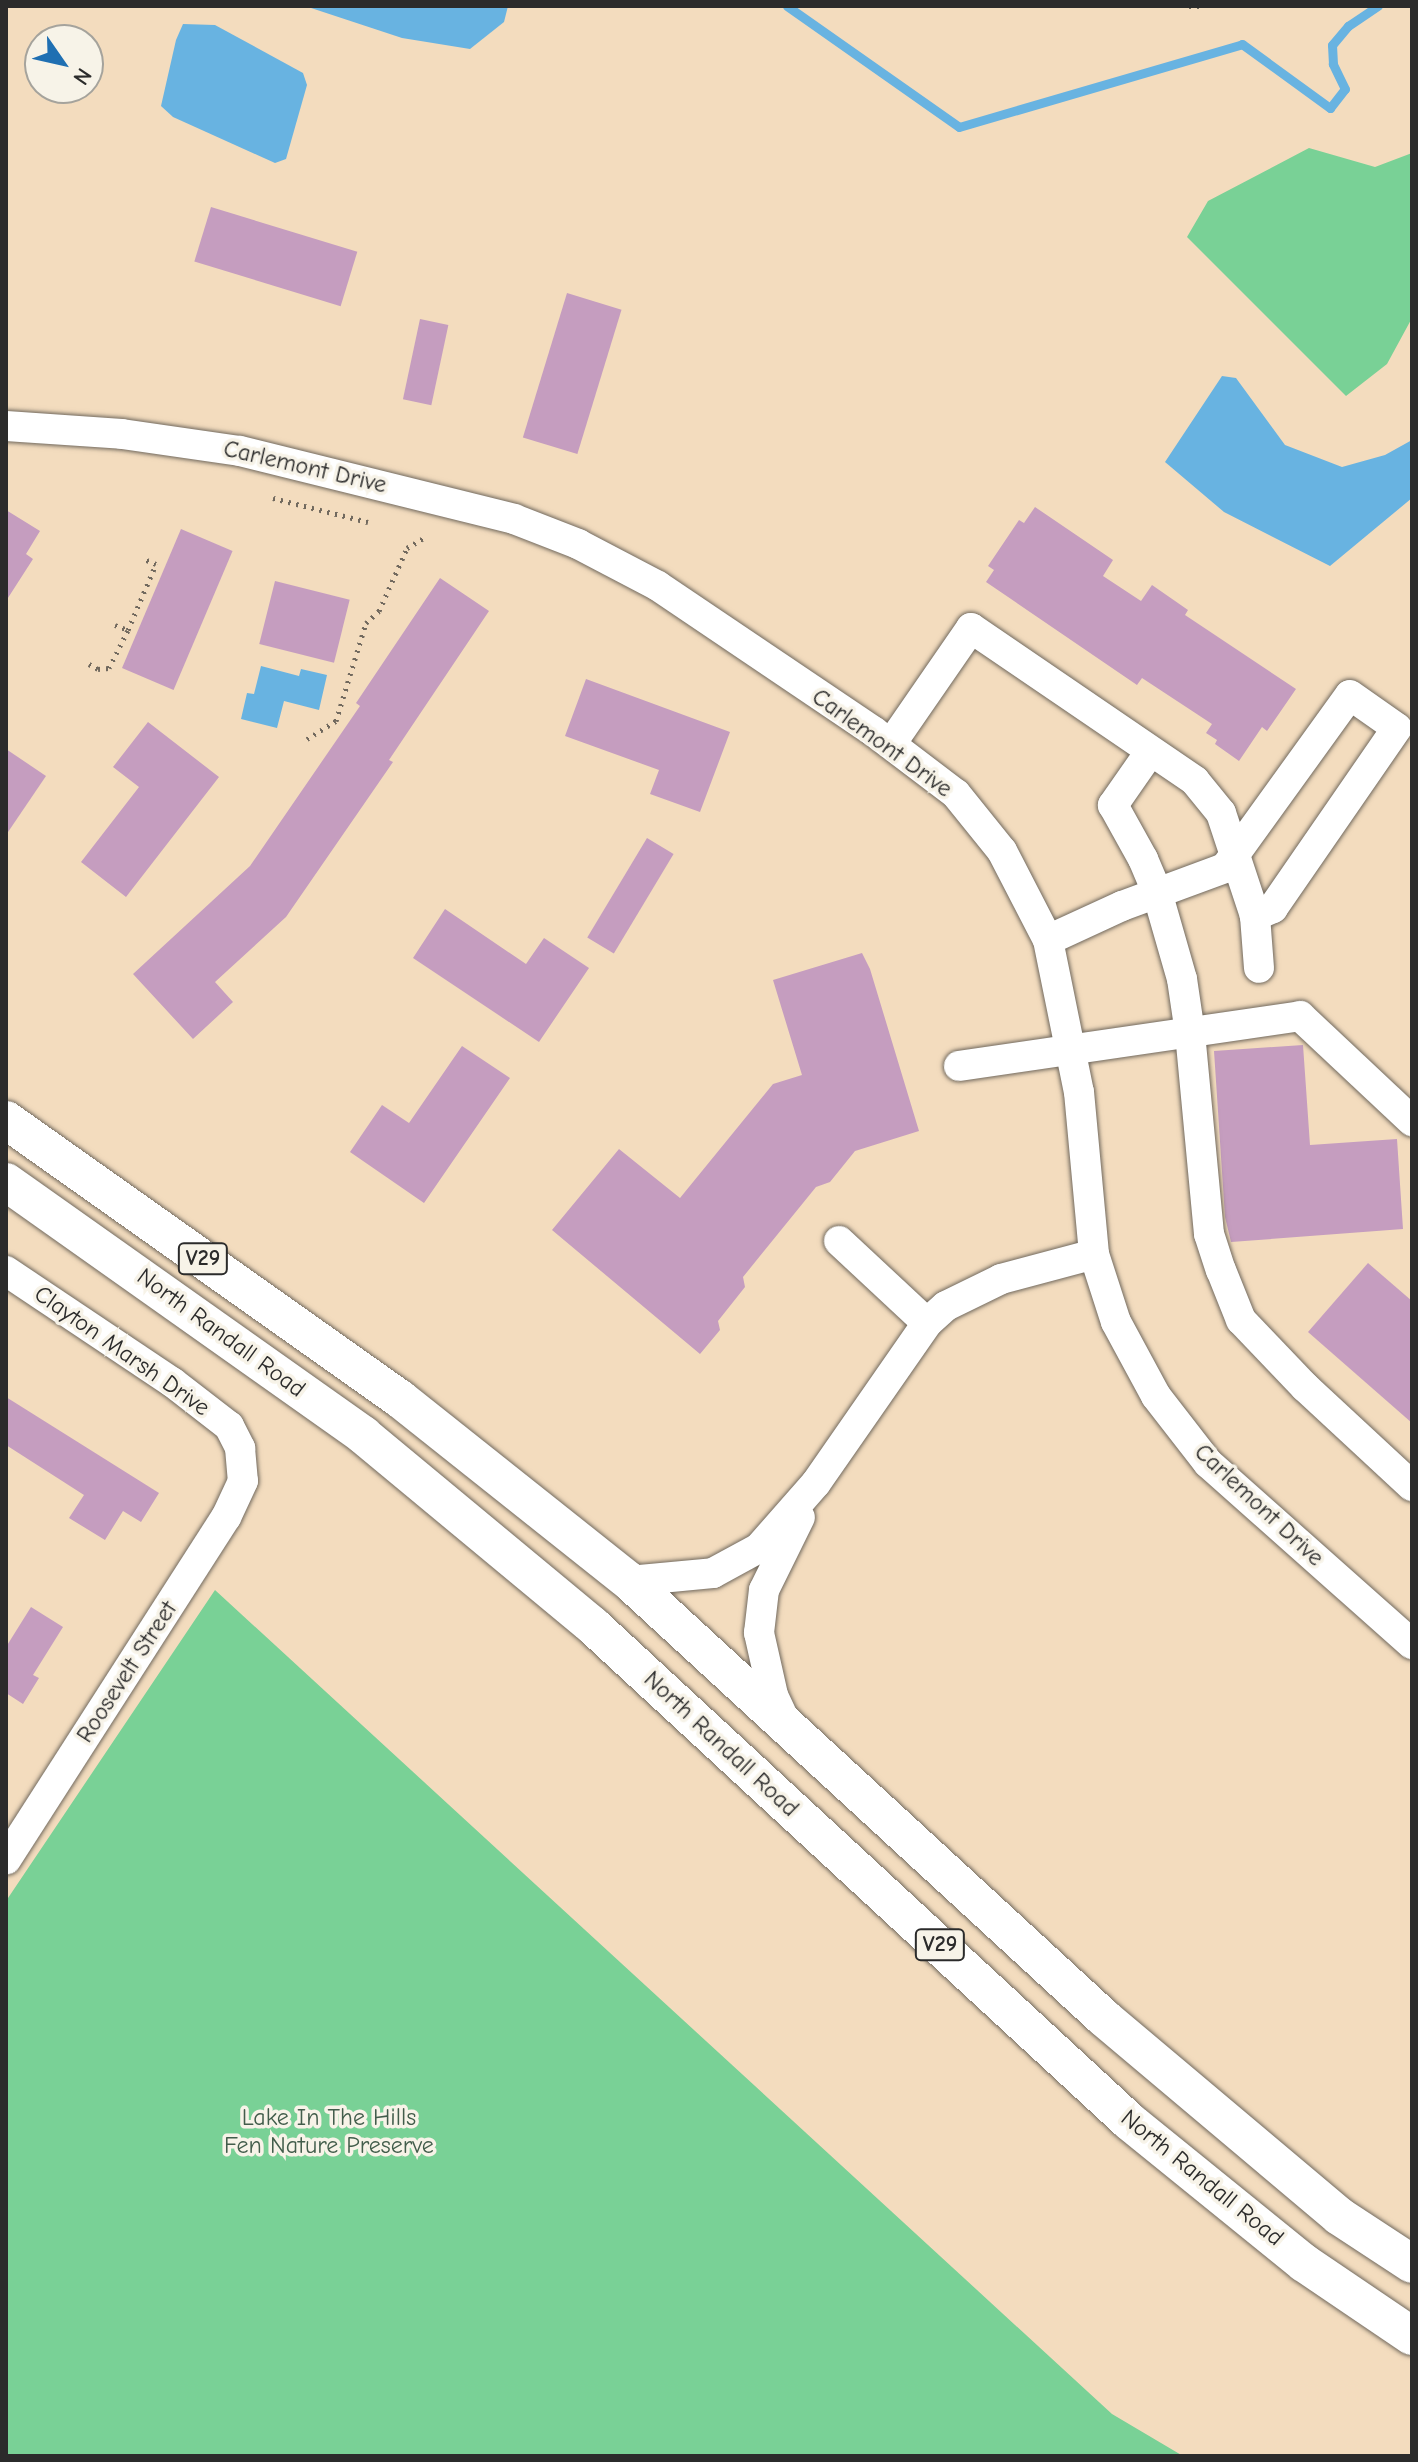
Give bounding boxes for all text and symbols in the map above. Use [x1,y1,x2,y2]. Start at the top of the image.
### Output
north arrow [24,24,104,104]
text: N [67,63,97,90]
street label: Carlemont Drive [221,434,389,500]
street label: Carlemont Drive [806,682,958,804]
road number: V29 [177,1241,229,1277]
street label: North Randall Road [131,1262,311,1404]
street label: Clayton Marsh Drive [29,1280,215,1422]
street label: Carlemont Drive [1188,1438,1330,1572]
street label: Roosevelt Street [71,1596,183,1748]
street label: North Randall Road [638,1665,804,1823]
road number: V29 [914,1927,966,1963]
park label: Lake In The Hills Fen Nature Preserve [224,2104,434,2160]
street label: North Randall Road [1115,2104,1289,2252]

